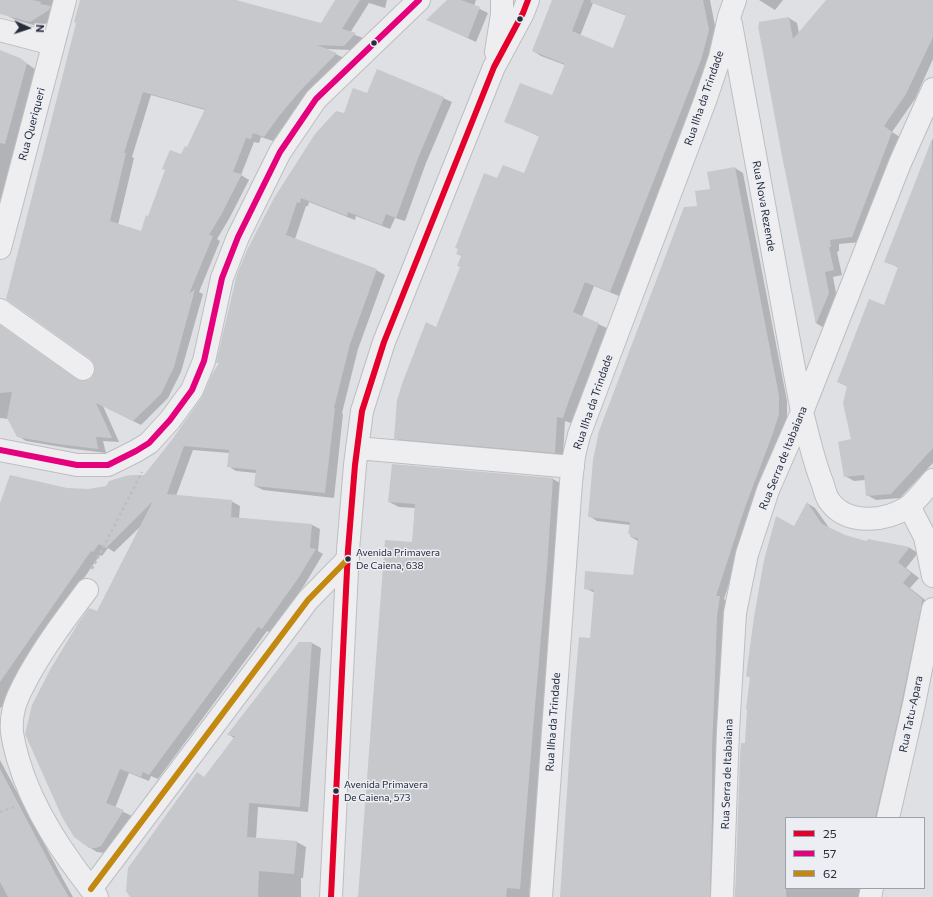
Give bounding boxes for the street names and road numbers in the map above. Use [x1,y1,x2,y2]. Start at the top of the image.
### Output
street label: Rua Ilha da Trindade [682,49,726,147]
street label: Rua Queriqueri [16,86,48,162]
street label: Rua Nova Rezende [750,160,778,252]
street label: Rua Ilha da Trindade [571,353,615,451]
street label: Rua Serra de Itabaiana [756,404,810,512]
street label: Rua Ilha da Trindade [543,672,563,772]
street label: Rua Tatu-Apara [896,674,926,754]
street label: Rua Serra de Itabaiana [718,719,736,829]

